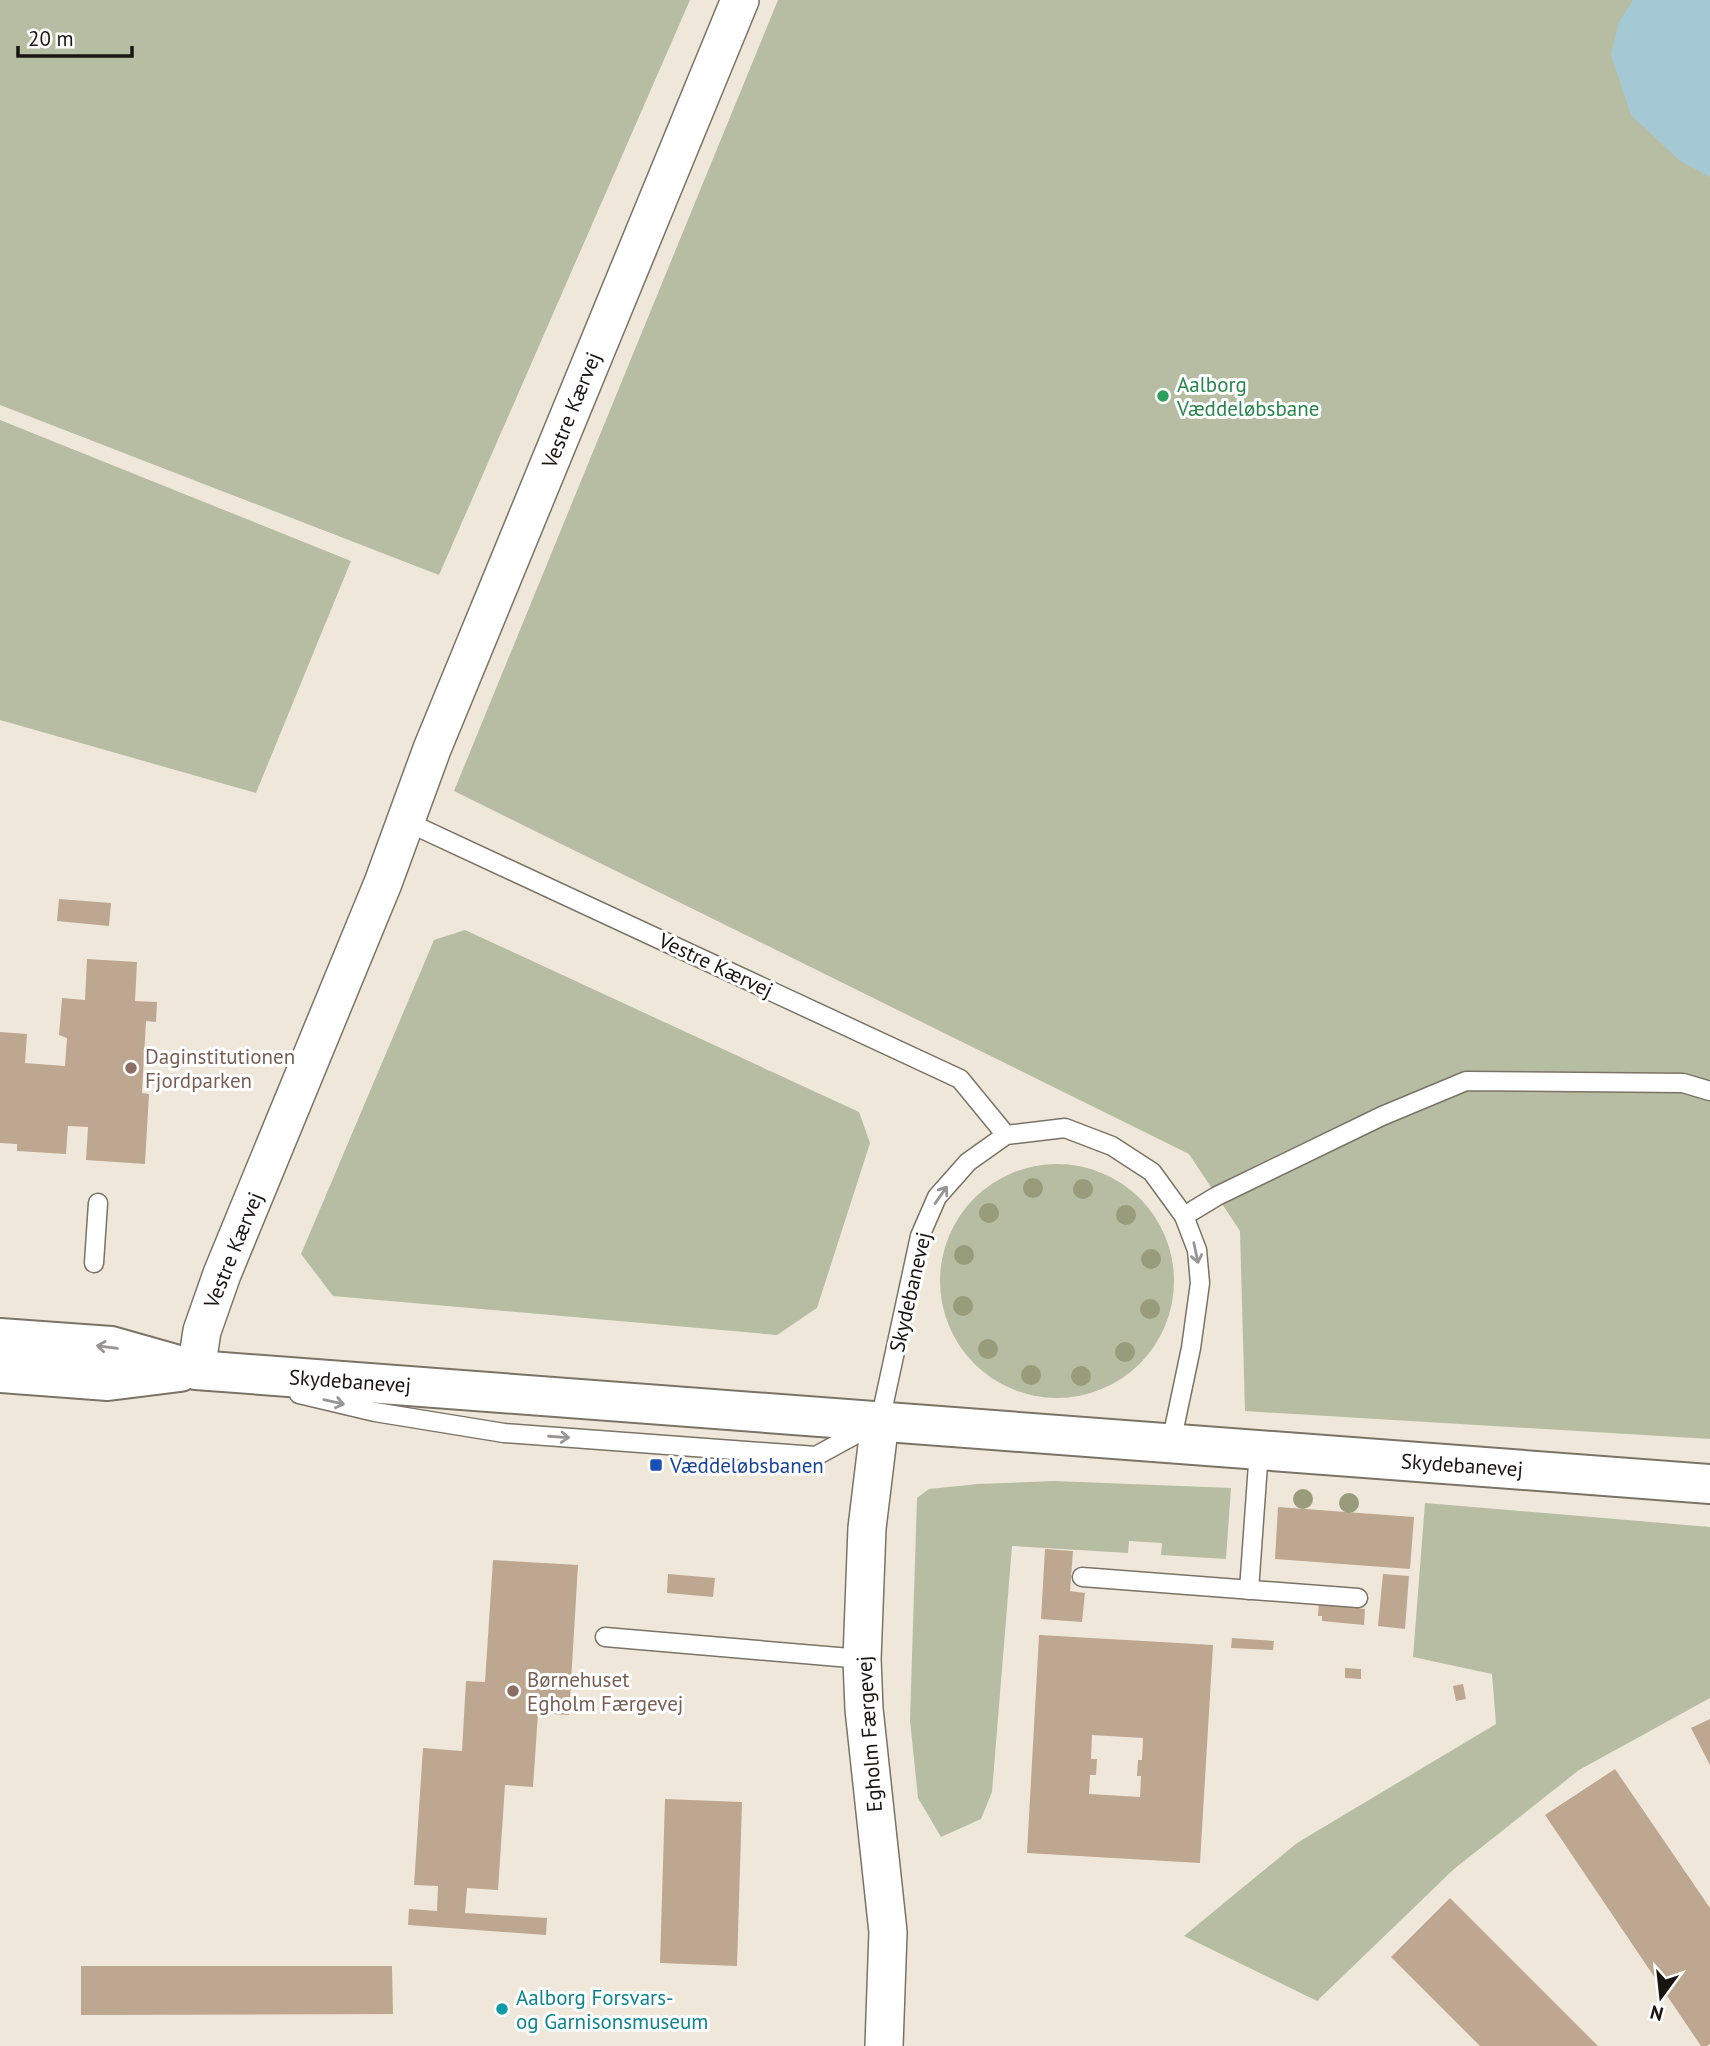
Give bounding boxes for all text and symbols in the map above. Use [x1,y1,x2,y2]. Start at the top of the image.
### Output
scale bar [18,14,131,58]
text: 20 m [28,25,74,52]
street label: Vestre Kærvej [535,348,607,473]
place label: Aalborg Væddeløbsbane [1176,371,1319,422]
marker: Aalborg Væddeløbsbane [1155,388,1171,404]
street label: Vestre Kærvej [654,926,777,1003]
place label: Daginstitutionen Fjordparken [145,1043,295,1094]
marker: Daginstitutionen Fjordparken [123,1060,139,1076]
one-way arrow [934,1186,948,1205]
street label: Vestre Kærvej [197,1188,269,1313]
street label: Skydebanevej [883,1229,937,1355]
one-way arrow [1190,1241,1203,1263]
one-way arrow [96,1340,119,1353]
street label: Skydebanevej [288,1363,412,1399]
one-way arrow [322,1396,345,1409]
one-way arrow [547,1431,570,1444]
street label: Skydebanevej [1400,1447,1524,1483]
place label: Væddeløbsbanen [669,1452,824,1479]
marker: Væddeløbsbanen [648,1457,664,1473]
street label: Egholm Færgevej [850,1655,888,1813]
place label: Børnehuset Egholm Færgevej [527,1666,683,1717]
marker: Børnehuset Egholm Færgevej [505,1683,521,1699]
north arrow [1626,1962,1696,2032]
place label: Aalborg Forsvars- og Garnisonsmuseum [516,1984,708,2035]
text: N [1647,2000,1666,2027]
marker: Aalborg Forsvars- og Garnisonsmuseum [494,2001,510,2017]

